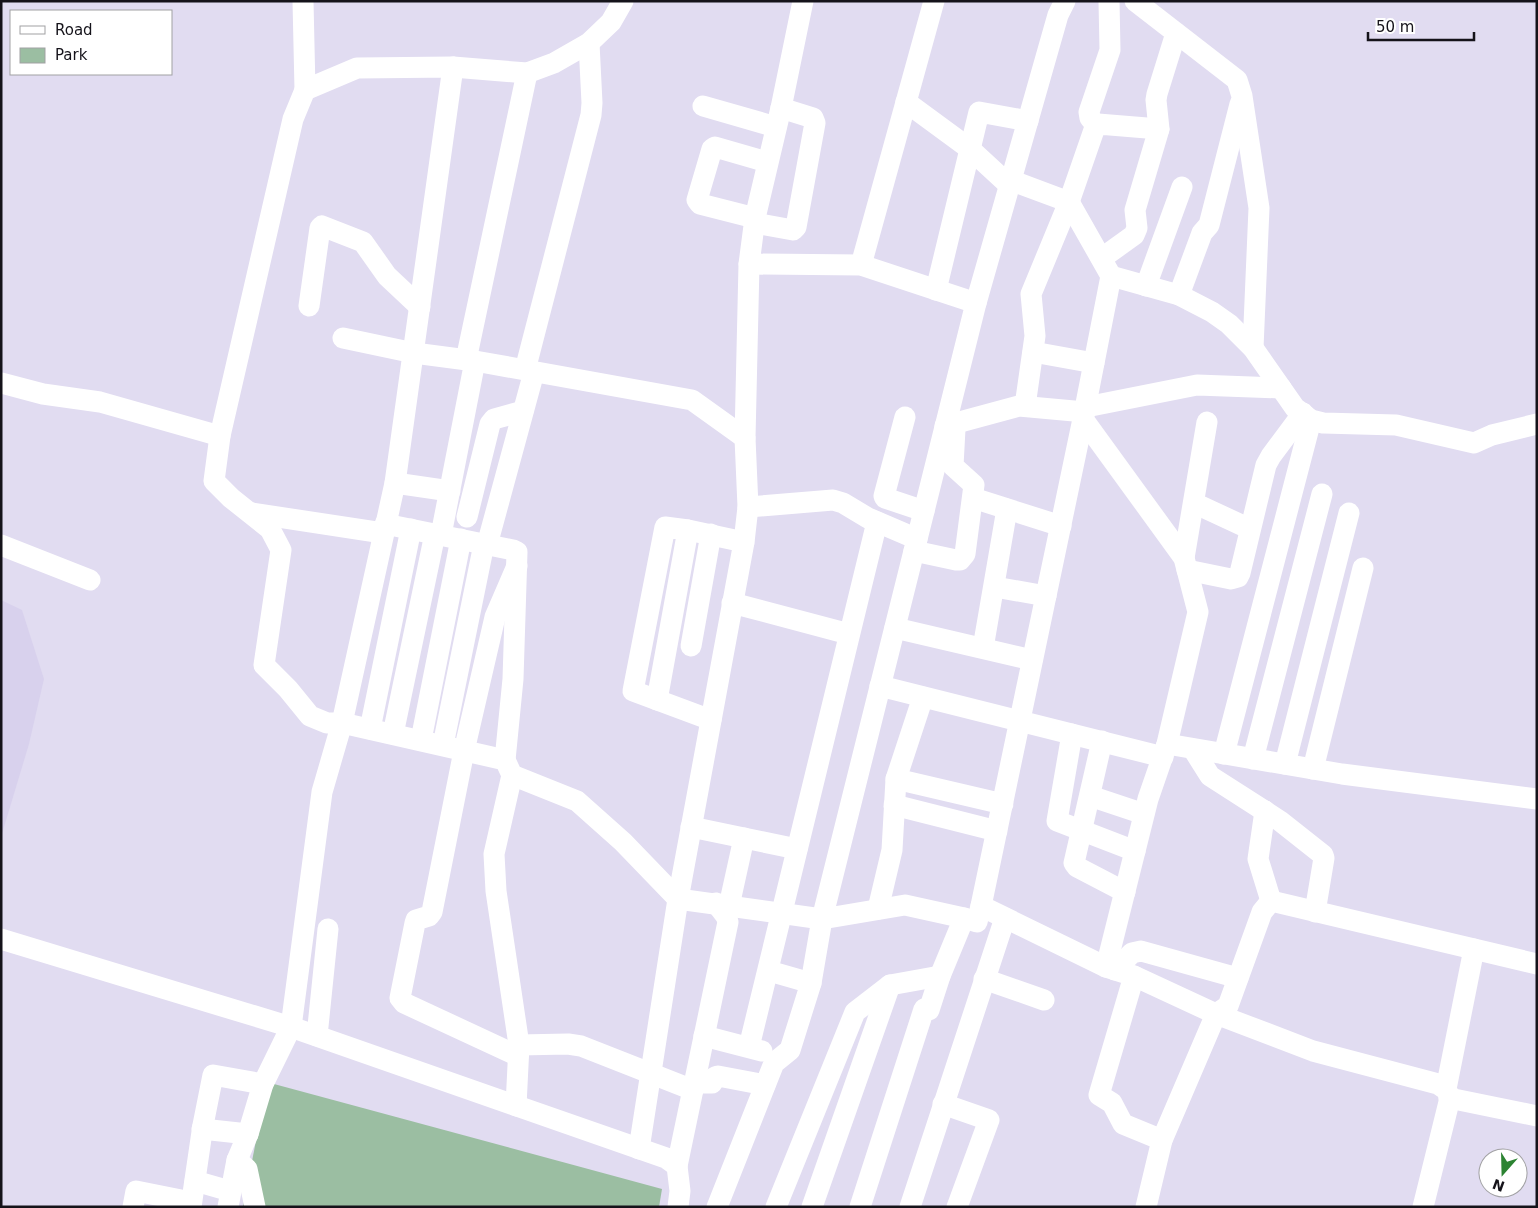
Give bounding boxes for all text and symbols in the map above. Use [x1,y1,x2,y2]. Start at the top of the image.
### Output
legend [10,10,172,75]
scale bar [1368,10,1474,42]
text: 50 m [1376,18,1414,36]
text: Road [55,21,93,39]
text: Park [55,46,88,64]
north arrow [1478,1148,1528,1198]
text: N [1490,1176,1507,1195]

